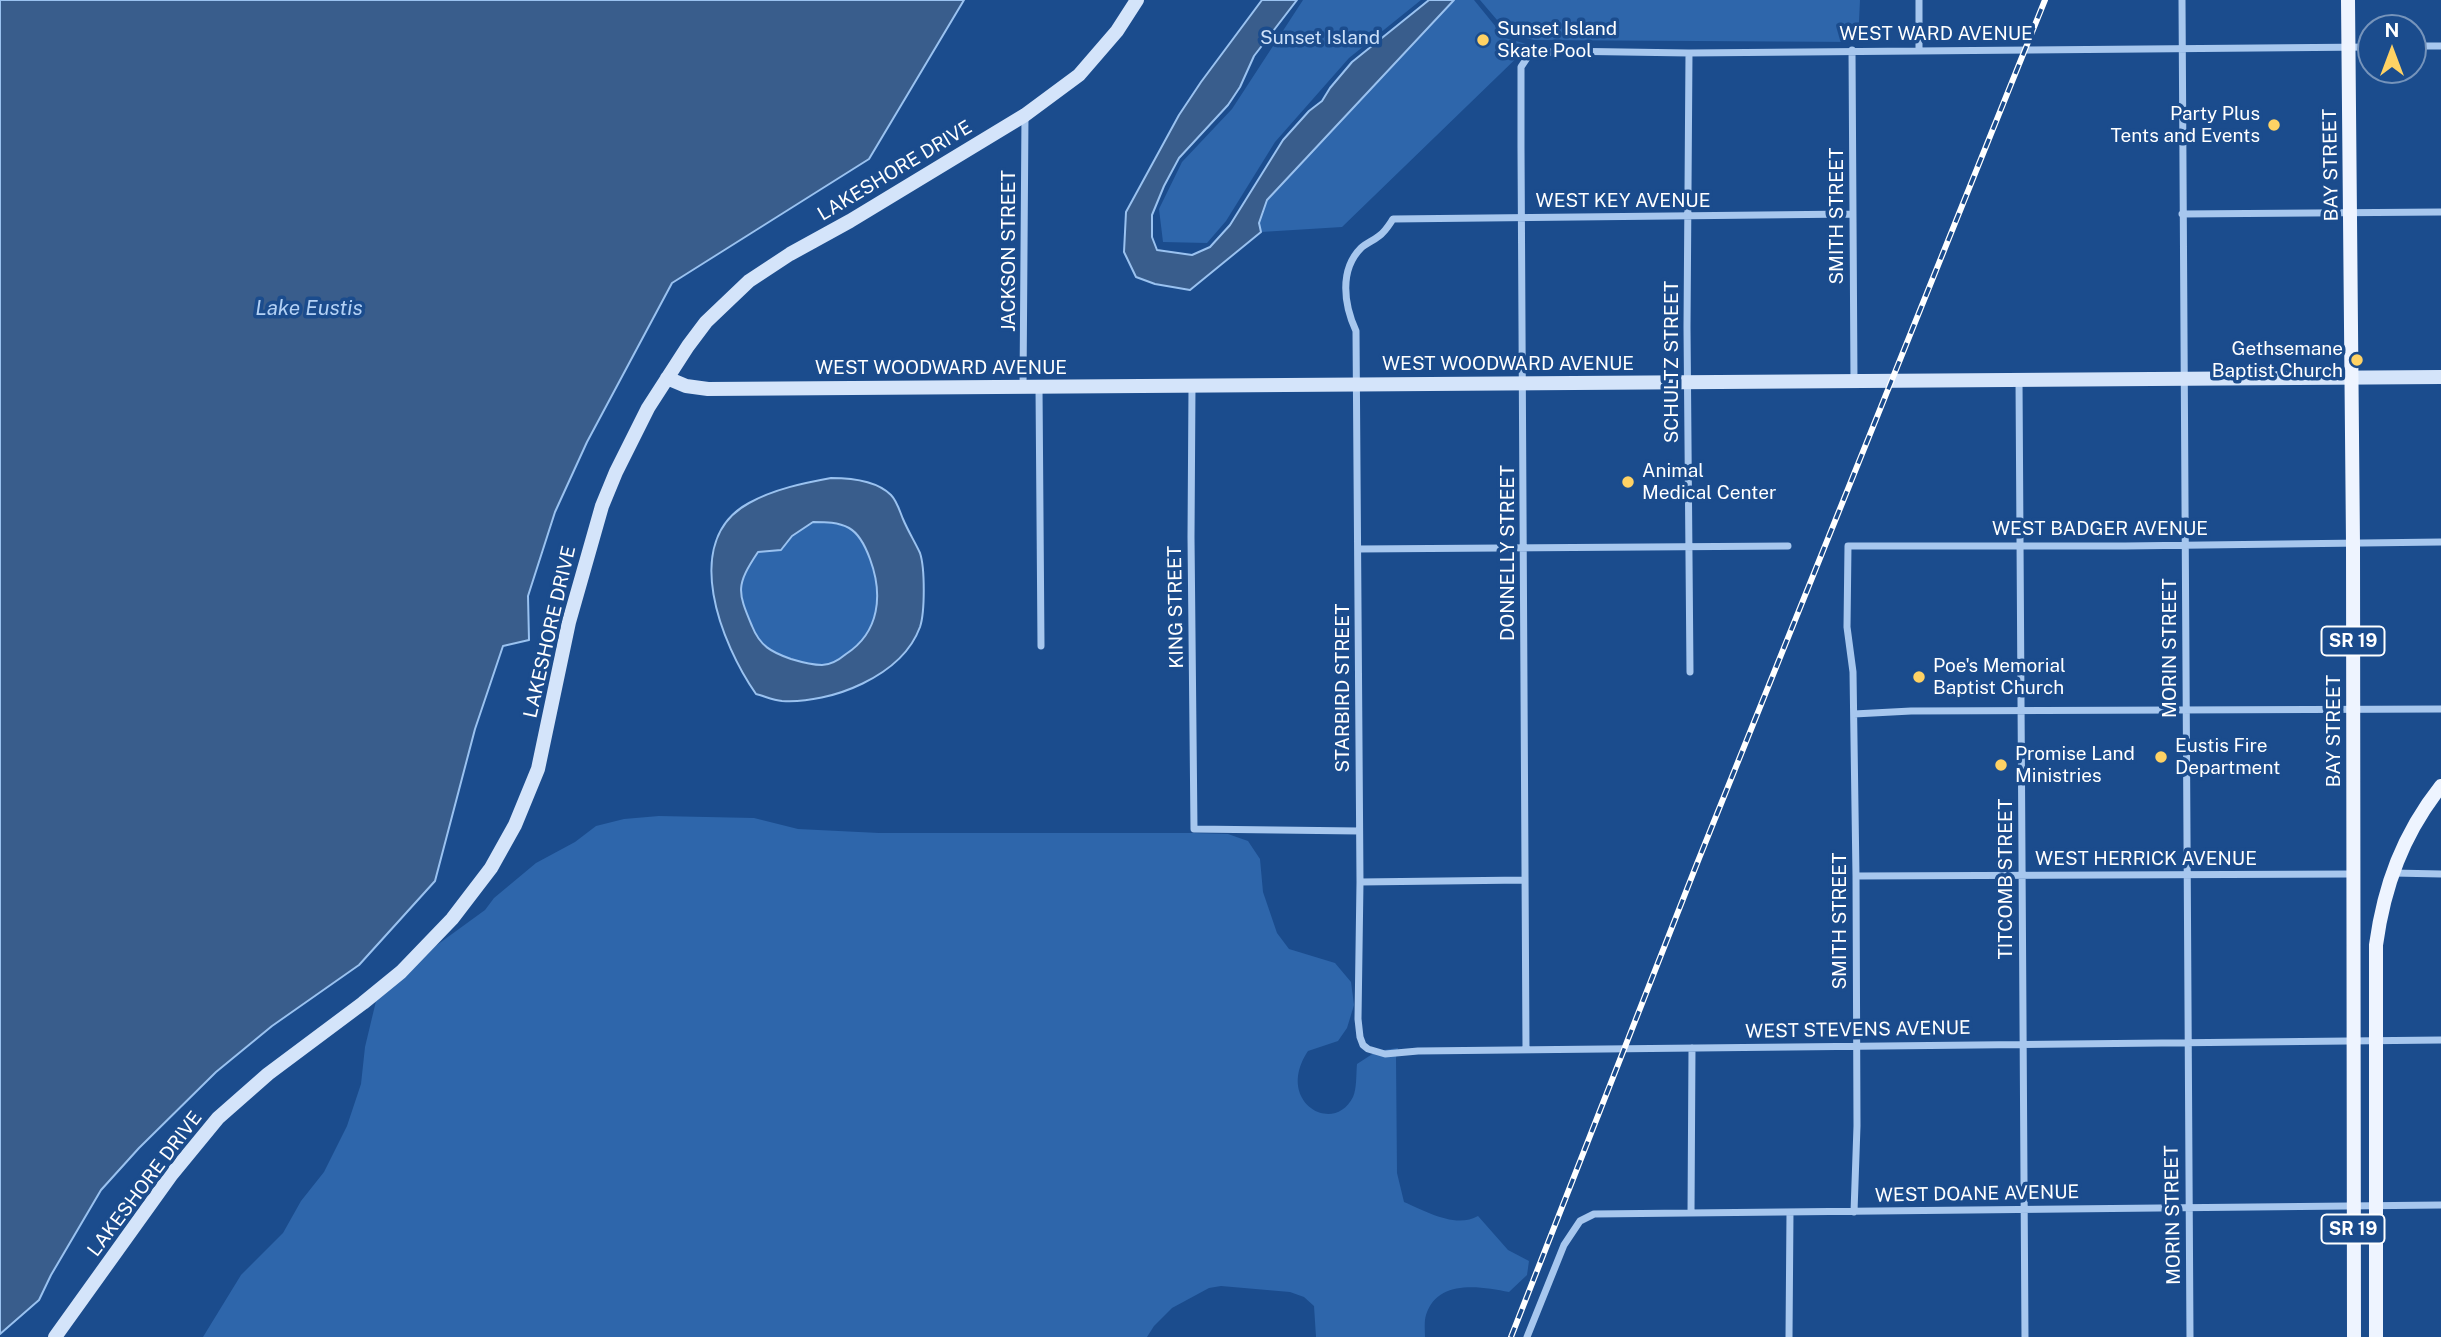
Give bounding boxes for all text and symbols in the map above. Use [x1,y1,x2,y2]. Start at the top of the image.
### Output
north arrow [2357,14,2427,84]
place label: Sunset Island Skate Pool [1497,18,1617,62]
text: N [2385,19,2399,41]
street label: WEST WARD AVENUE [1839,23,2033,45]
park label: Sunset Island [1260,27,1380,49]
marker: Sunset Island Skate Pool [1475,32,1491,48]
place label: Party Plus Tents and Events [2111,103,2260,147]
street label: BAY STREET [2319,108,2343,222]
street label: LAKESHORE DRIVE [814,116,976,226]
marker: Party Plus Tents and Events [2266,117,2282,133]
street label: SMITH STREET [1826,147,1848,285]
street label: JACKSON STREET [998,170,1020,332]
street label: WEST KEY AVENUE [1536,190,1710,212]
street label: SCHULTZ STREET [1661,281,1683,443]
water label: Lake Eustis [255,296,363,322]
place label: Gethsemane Baptist Church [2212,338,2343,382]
marker: Gethsemane Baptist Church [2349,352,2365,368]
street label: WEST WOODWARD AVENUE [1382,353,1634,375]
street label: WEST WOODWARD AVENUE [815,357,1067,379]
place label: Animal Medical Center [1642,460,1776,504]
street label: DONNELLY STREET [1497,465,1519,641]
marker: Animal Medical Center [1620,474,1636,490]
street label: WEST BADGER AVENUE [1992,518,2208,540]
street label: LAKESHORE DRIVE [519,544,581,720]
street label: KING STREET [1164,545,1188,669]
street label: MORIN STREET [2159,578,2181,718]
street label: STARBIRD STREET [1332,603,1354,773]
road number: SR 19 [2322,626,2384,656]
place label: Poe's Memorial Baptist Church [1933,655,2066,699]
marker: Poe's Memorial Baptist Church [1911,669,1927,685]
street label: BAY STREET [2323,675,2345,787]
place label: Eustis Fire Department [2175,735,2280,779]
place label: Promise Land Ministries [2015,743,2135,787]
marker: Eustis Fire Department [2153,749,2169,765]
marker: Promise Land Ministries [1993,757,2009,773]
street label: TITCOMB STREET [1995,799,2017,959]
street label: WEST HERRICK AVENUE [2035,848,2257,870]
street label: SMITH STREET [1829,852,1851,990]
street label: WEST STEVENS AVENUE [1745,1017,1971,1043]
street label: LAKESHORE DRIVE [83,1107,207,1261]
street label: MORIN STREET [2160,1145,2186,1285]
street label: WEST DOANE AVENUE [1875,1181,2079,1207]
road number: SR 19 [2322,1214,2384,1244]

